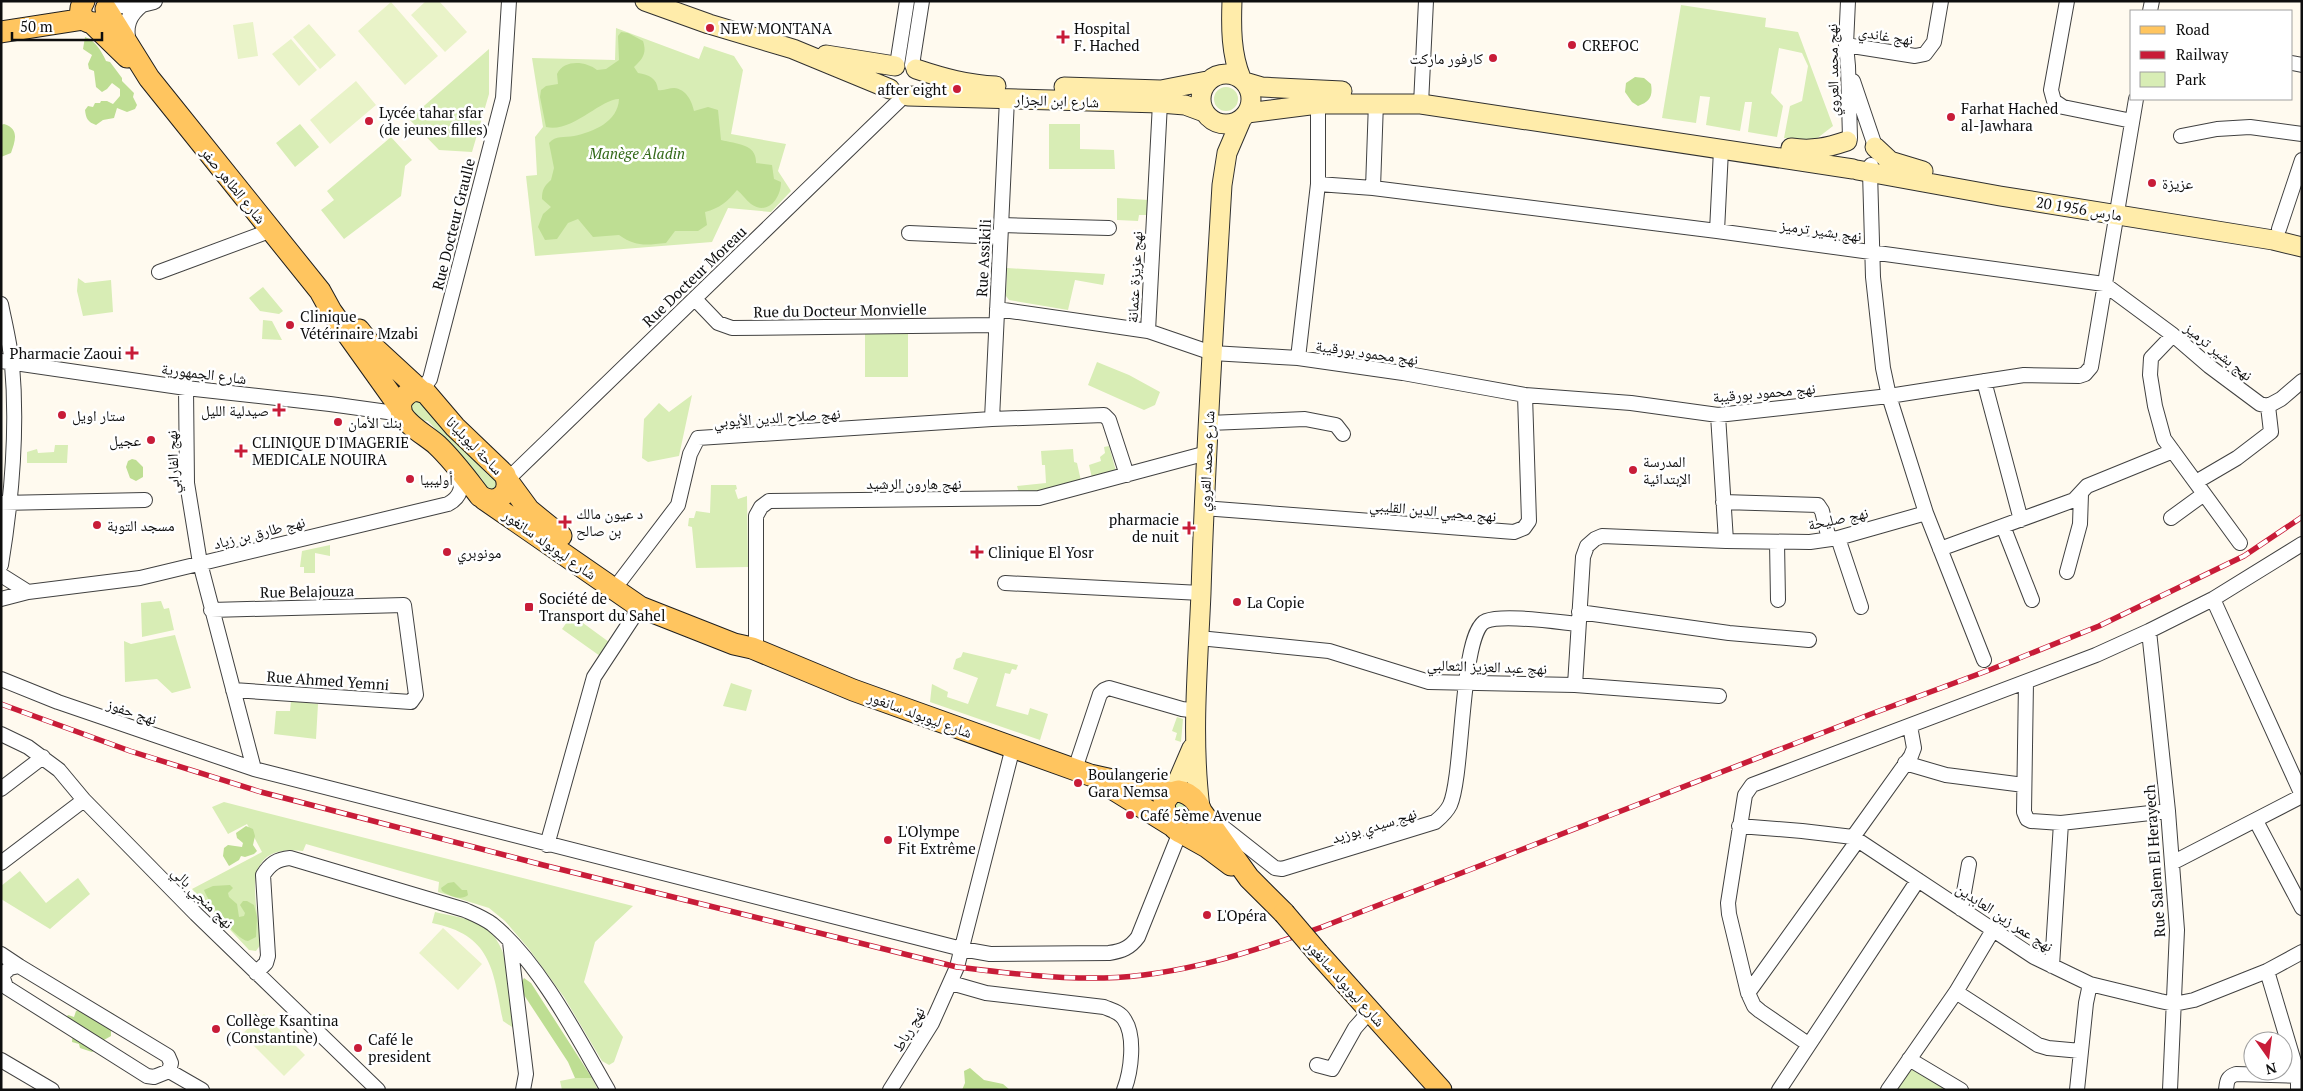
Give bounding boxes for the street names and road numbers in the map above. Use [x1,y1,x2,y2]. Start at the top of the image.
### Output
street label: نهج غاندي [1857,21,1915,52]
street label: نهج محمد العروي [1821,23,1846,116]
street label: شارع ابن الجزار [1013,88,1100,112]
street label: شارع الطاهر صفر [196,142,271,228]
street label: Rue Docteur Graulle [427,156,479,292]
street label: 20 مارس 1956 [2034,191,2124,226]
street label: نهج بشير ترميز [1778,214,1863,247]
street label: Rue Assikili [971,218,995,298]
street label: Rue Docteur Moreau [638,221,751,331]
street label: نهج عزيزة عثمانة [1122,231,1147,323]
street label: Rue du Docteur Monvielle [753,298,927,322]
street label: نهج بشير ترميز [2179,317,2257,385]
street label: نهج محمود بورقيبة [1314,335,1419,370]
street label: شارع الجمهورية [160,358,248,389]
street label: نهج محمود بورقيبة [1712,378,1816,407]
street label: نهج صلاح الدين الأيوبي [713,403,841,434]
street label: شارع محمد القروي [1193,410,1221,512]
street label: ساحة ليوبليانا [442,411,508,479]
street label: نهج الفارابي [161,430,186,494]
street label: نهج هارون الرشيد [866,473,962,494]
street label: نهج محيي الدين القليبي [1368,494,1497,528]
street label: نهج صليحة [1806,502,1870,535]
street label: شارع ليوبولد سانغور [498,504,601,585]
street label: نهج طارق بن زياد [211,511,307,554]
street label: Rue Belajouza [260,580,355,602]
street label: نهج عبد العزيز الثعالبي [1427,654,1547,681]
street label: Rue Ahmed Yemni [266,666,390,694]
street label: شارع ليوبولد سانغور [864,686,975,743]
street label: نهج حفوز [103,693,160,730]
street label: Rue Salem El Herayech [2139,784,2169,938]
street label: نهج سيدي بوزيد [1329,803,1420,850]
street label: نهج منجي بالي [166,862,238,934]
street label: نهج عمر زين العابدين [1952,878,2058,957]
street label: شارع ليوبولد سانغور [1300,935,1390,1031]
street label: نهج رباط [887,1003,930,1056]

